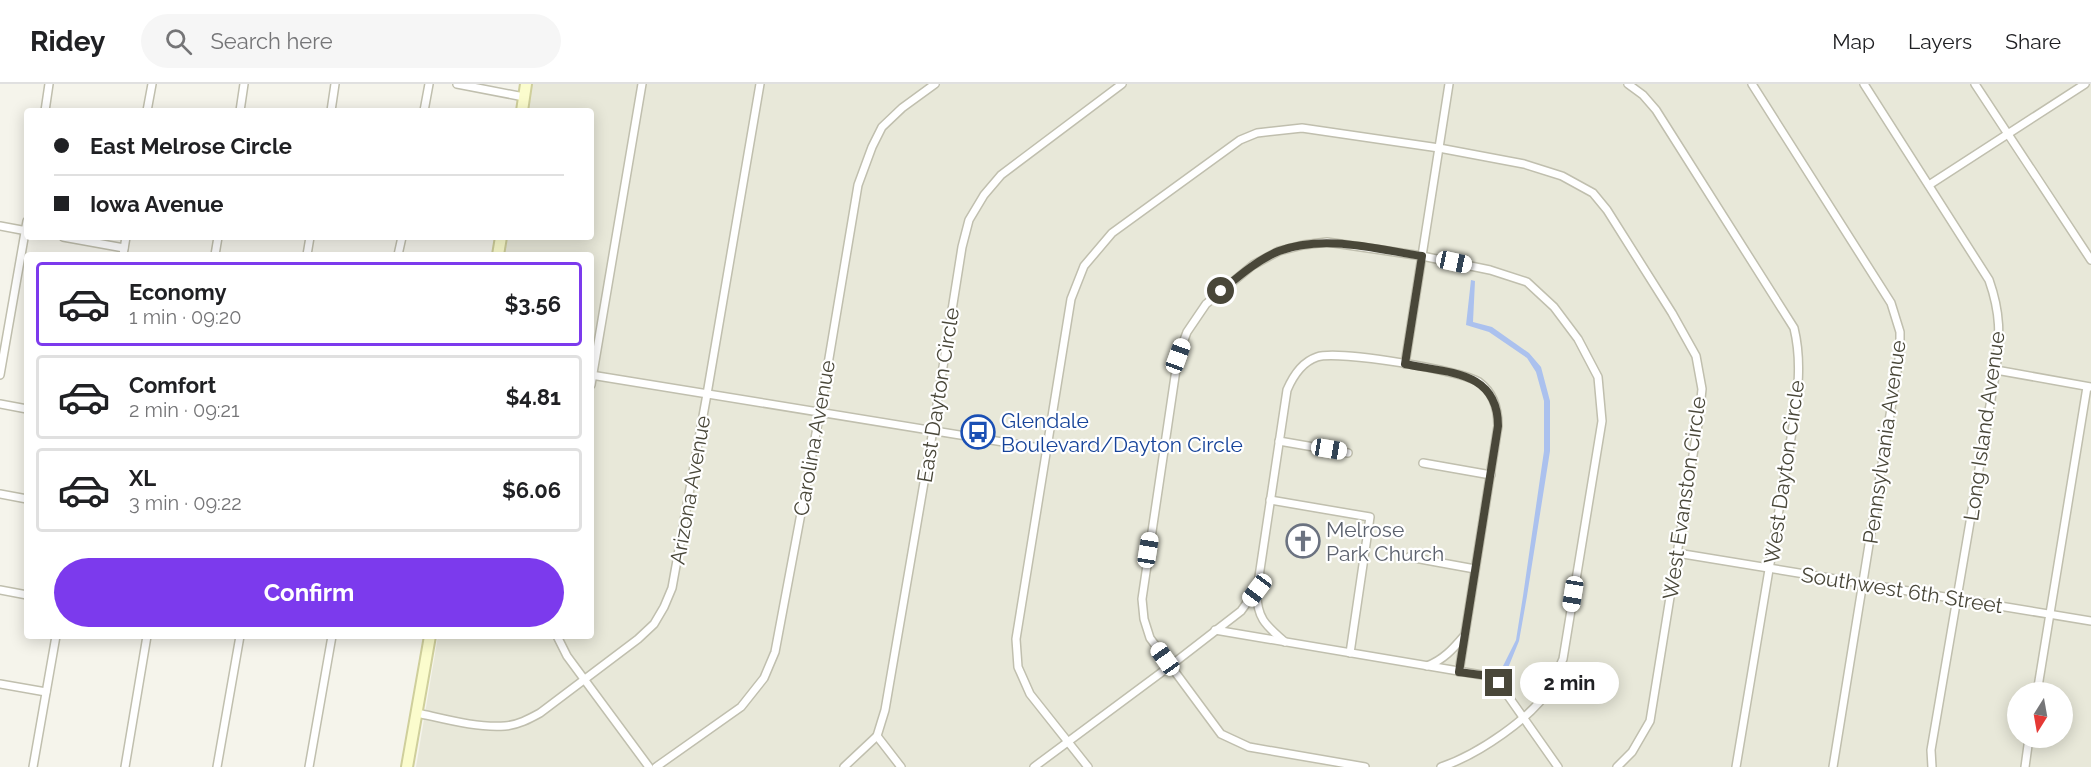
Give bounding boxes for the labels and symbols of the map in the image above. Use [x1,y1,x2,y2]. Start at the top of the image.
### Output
car [1435,249,1473,275]
route start [1207,277,1234,304]
street label: East Dayton Circle [912,306,964,484]
street label: Long Island Avenue [1958,330,2010,522]
car [1163,336,1193,376]
street label: Pennsylvania Avenue [1857,339,1911,545]
street label: Carolina Avenue [788,358,840,518]
street label: West Dayton Circle [1759,378,1809,566]
street label: West Evanston Circle [1657,395,1711,601]
place label: Glendale Boulevard/Dayton Circle [1001,408,1243,457]
street label: Arizona Avenue [665,414,715,566]
bus stop icon: Glendale Boulevard/Dayton Circle [960,414,996,450]
car [1310,437,1348,461]
place label: Melrose Park Church [1326,517,1444,566]
church icon: Melrose Park Church [1285,523,1321,559]
car [1136,531,1160,569]
street label: Southwest 6th Street [1799,562,2005,618]
car [1239,570,1275,610]
car [1561,575,1585,613]
car [1147,639,1183,679]
callout: 2 min [1520,662,1619,704]
route end [1485,669,1512,696]
north arrow [2007,682,2073,748]

